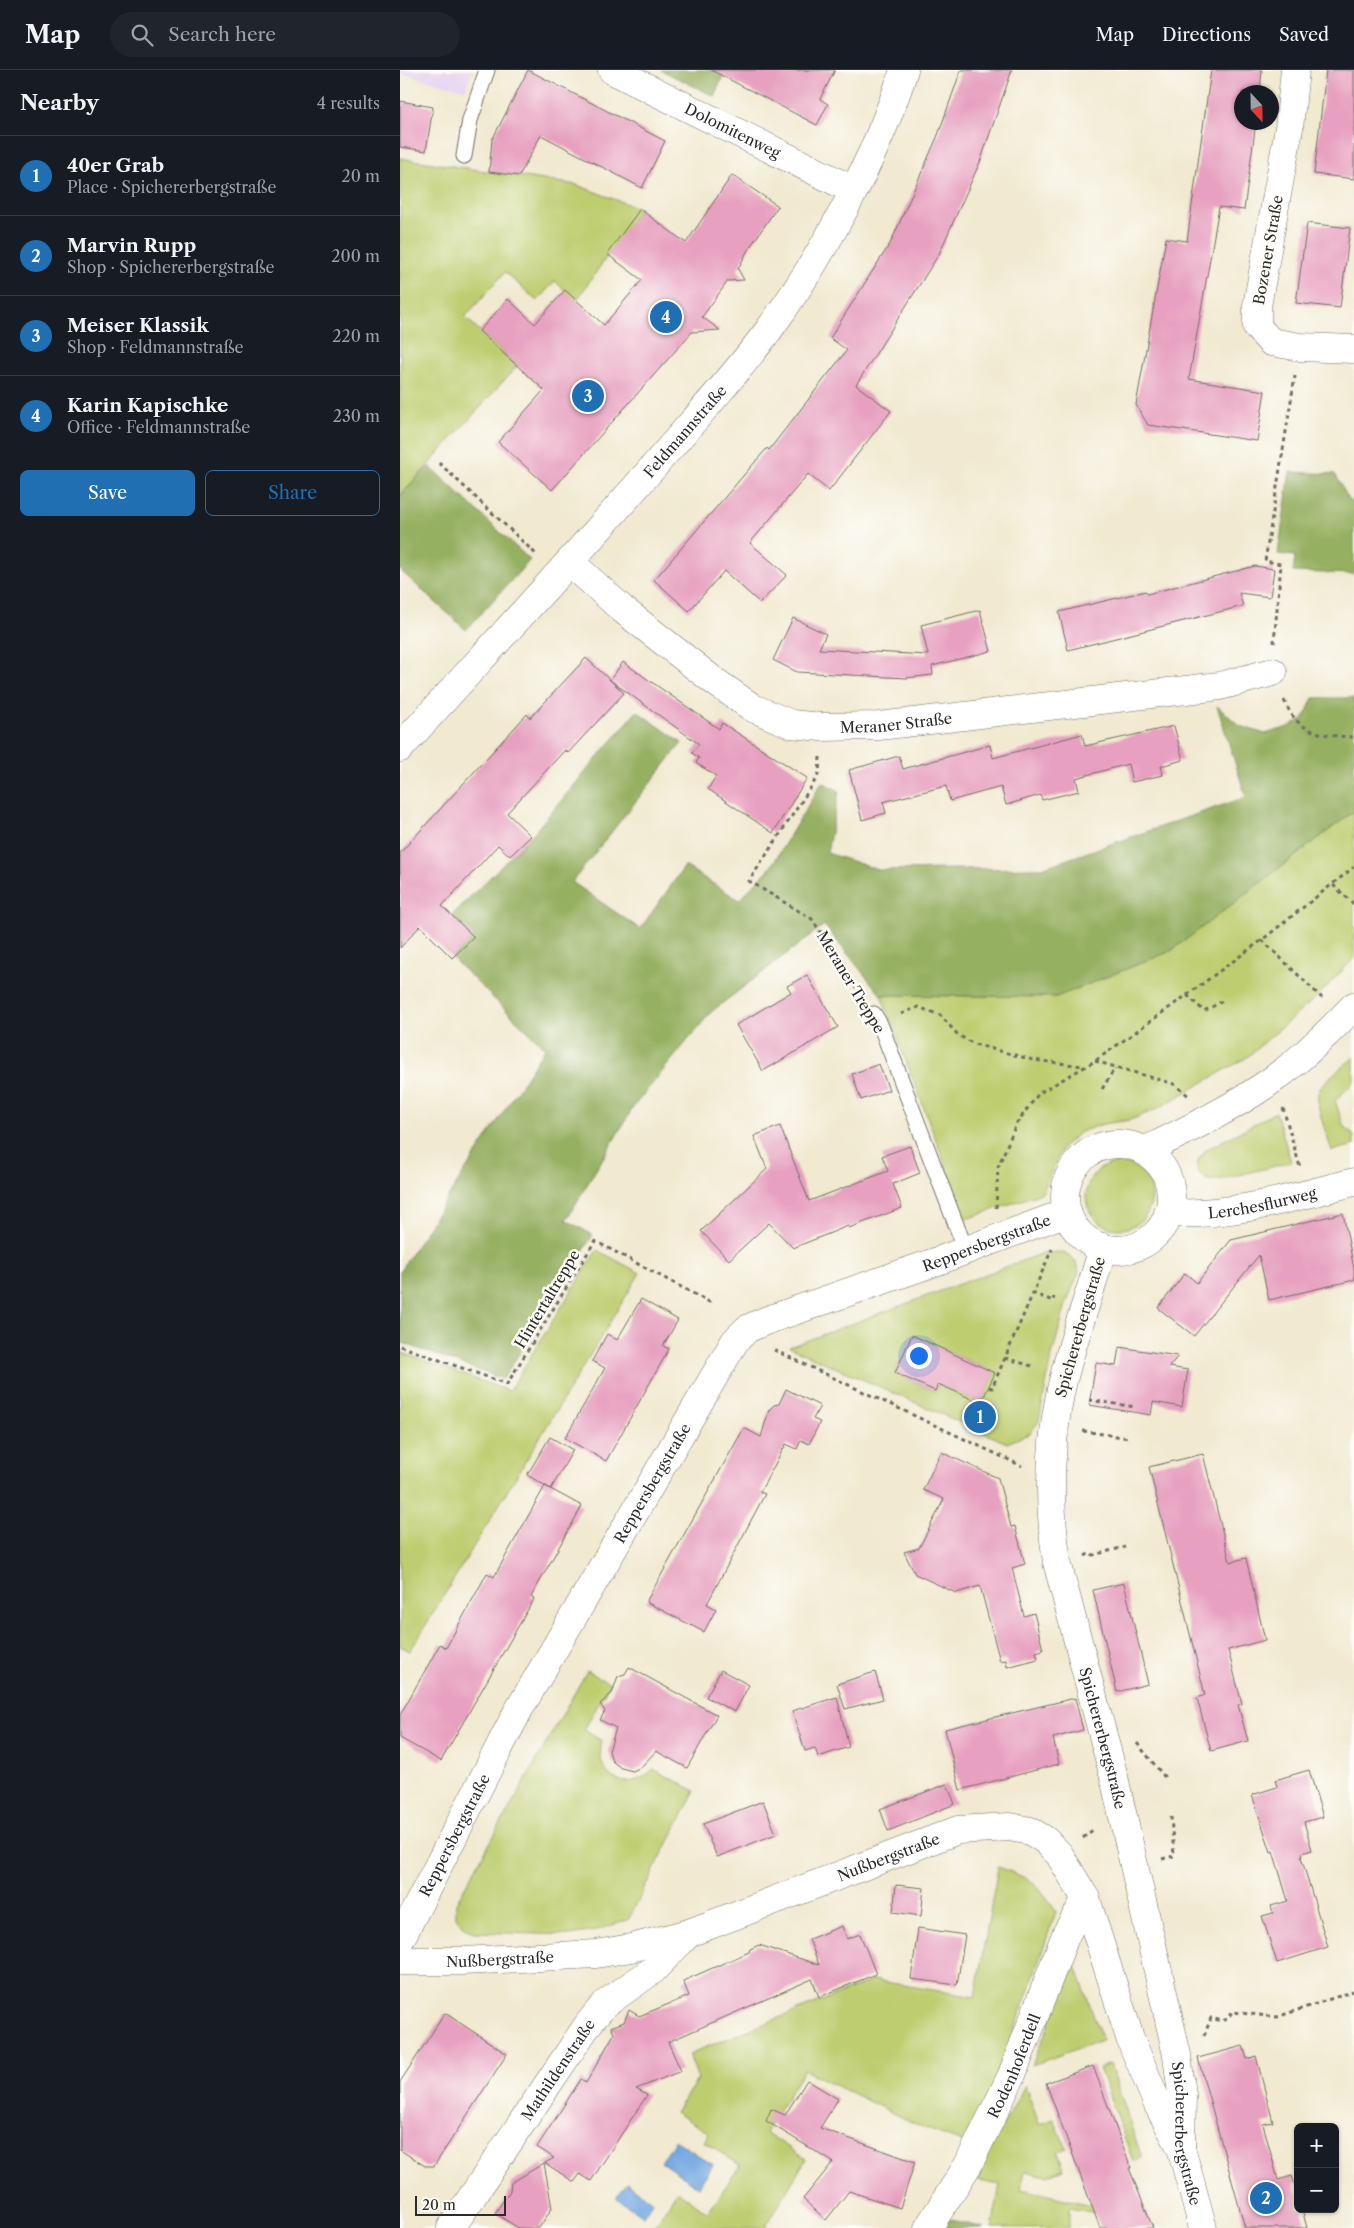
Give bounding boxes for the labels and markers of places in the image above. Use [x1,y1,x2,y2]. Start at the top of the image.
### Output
pin: 4 [650,298,682,336]
pin: 3 [572,377,604,415]
pin: 1 [964,1398,996,1436]
pin: 2 [1250,2179,1282,2217]

